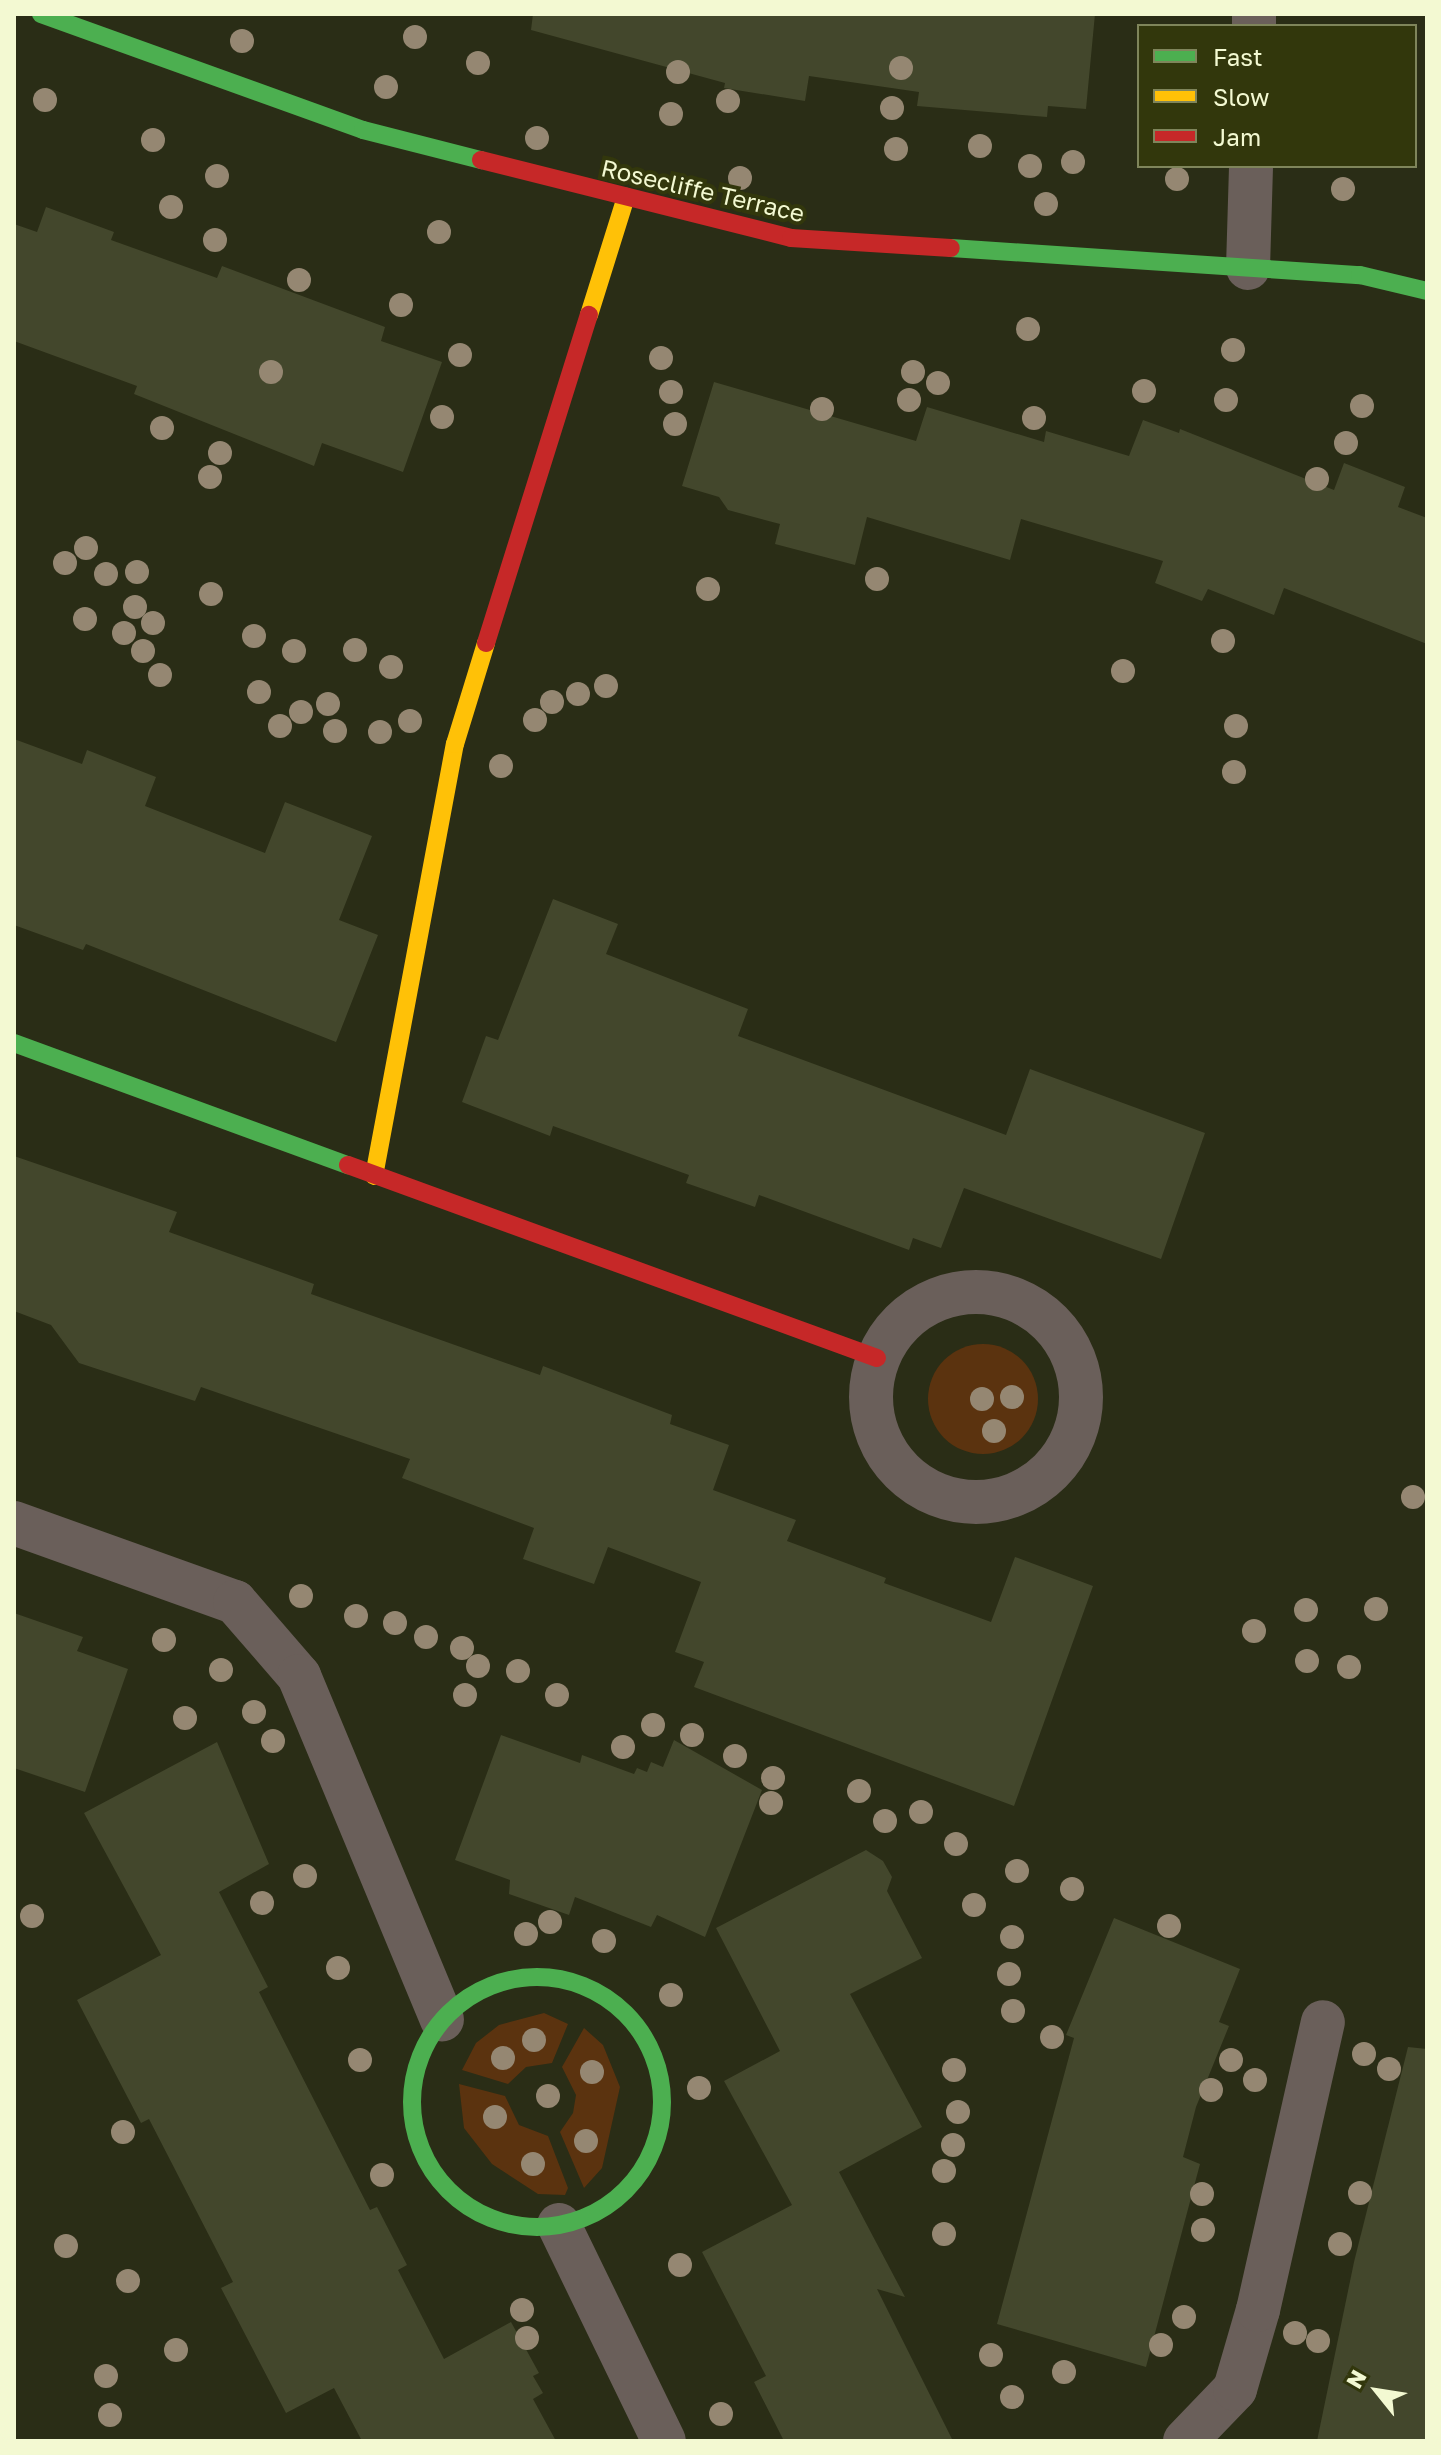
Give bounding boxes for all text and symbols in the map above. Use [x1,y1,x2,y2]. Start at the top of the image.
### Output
legend [1137,24,1417,168]
text: Fast [1213,42,1263,71]
text: Slow [1213,82,1269,111]
text: Jam [1213,122,1261,151]
street label: Rosecliffe Terrace [599,153,807,227]
north arrow [1337,2351,1417,2431]
text: N [1340,2365,1372,2393]

